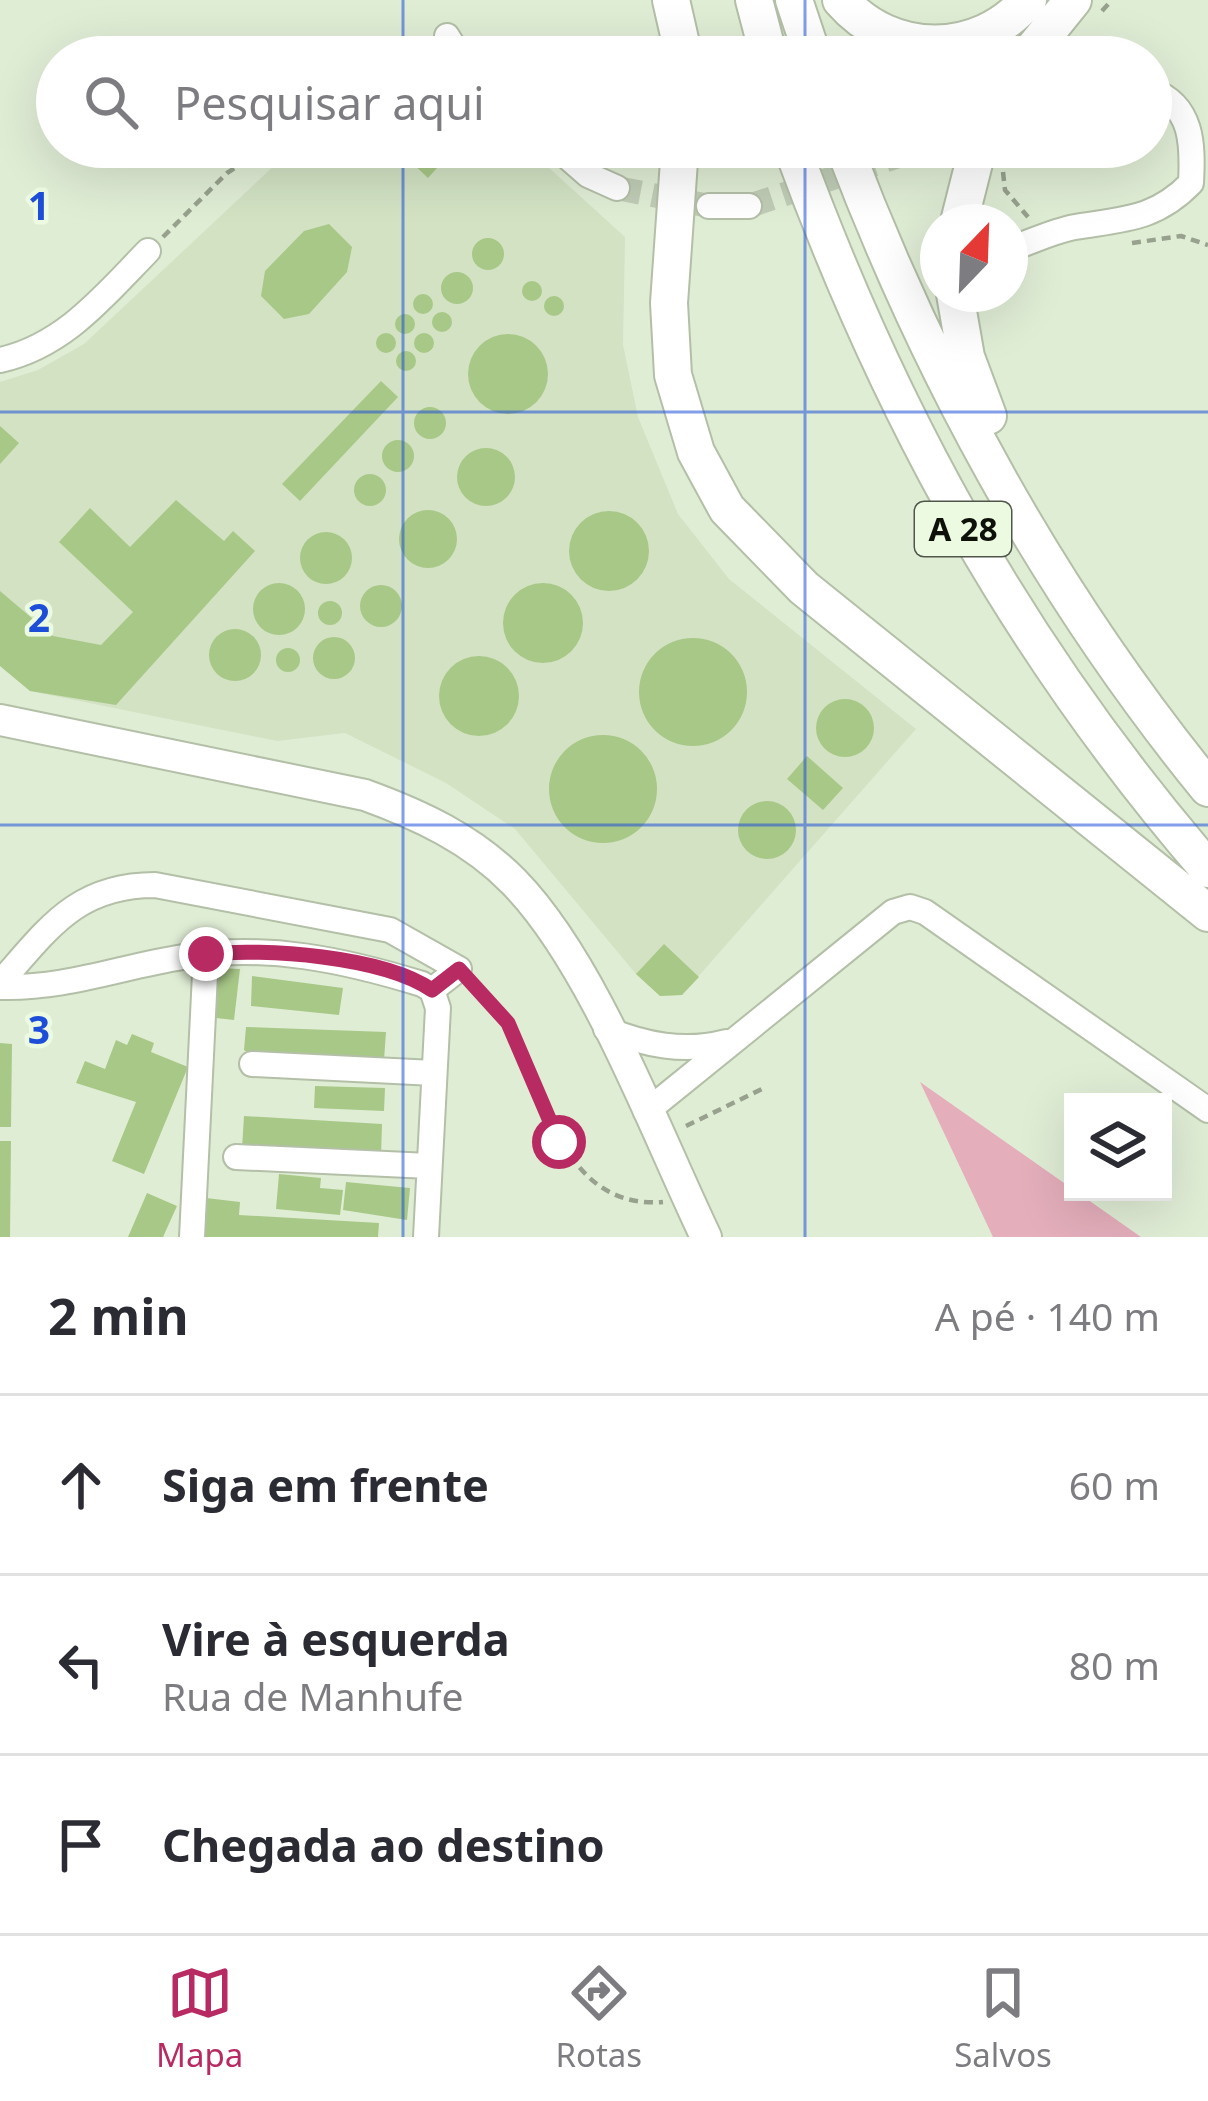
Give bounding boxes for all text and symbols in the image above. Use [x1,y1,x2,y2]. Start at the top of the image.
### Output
search box [36,36,1172,168]
icon: search [78,69,144,135]
text: Pesquisar aqui [174,72,485,133]
text: 1 [28,178,50,231]
north arrow [920,204,1028,312]
road number: A 28 [915,502,1011,556]
text: 2 [28,590,50,643]
route end [179,927,233,981]
text: 3 [28,1002,50,1055]
map controls [1064,1093,1172,1201]
button: layers [1064,1093,1172,1201]
route start [532,1115,586,1169]
text: 2 min [48,1280,189,1350]
text: A pé · 140 m [935,1289,1160,1342]
icon: ahead [48,1452,114,1518]
text: Siga em frente [162,1454,489,1515]
text: 60 m [1069,1458,1160,1511]
text: Vire à esquerda [162,1608,510,1669]
icon: left [48,1632,114,1698]
text: 80 m [1069,1638,1160,1691]
text: Rua de Manhufe [162,1669,463,1722]
icon: arrive [48,1812,114,1878]
text: Chegada ao destino [162,1814,605,1875]
tab: Mapa [156,1960,243,2077]
tab: Rotas [555,1960,642,2077]
tab: Salvos [954,1960,1052,2077]

